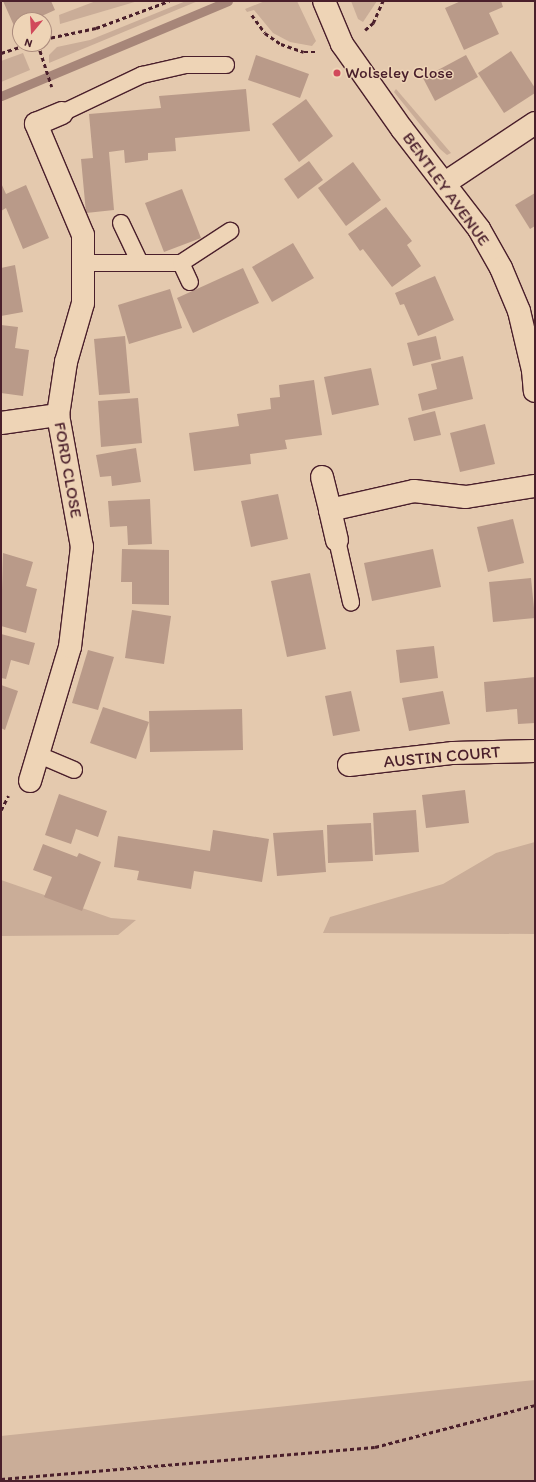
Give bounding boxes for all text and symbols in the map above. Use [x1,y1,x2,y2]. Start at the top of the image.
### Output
north arrow [12,12,52,52]
text: N [23,36,34,50]
place label: Wolseley Close [345,63,453,83]
marker: Wolseley Close [332,68,342,78]
street label: BENTLEY AVENUE [398,128,494,250]
street label: FORD CLOSE [49,420,87,520]
street label: AUSTIN COURT [383,742,501,772]

